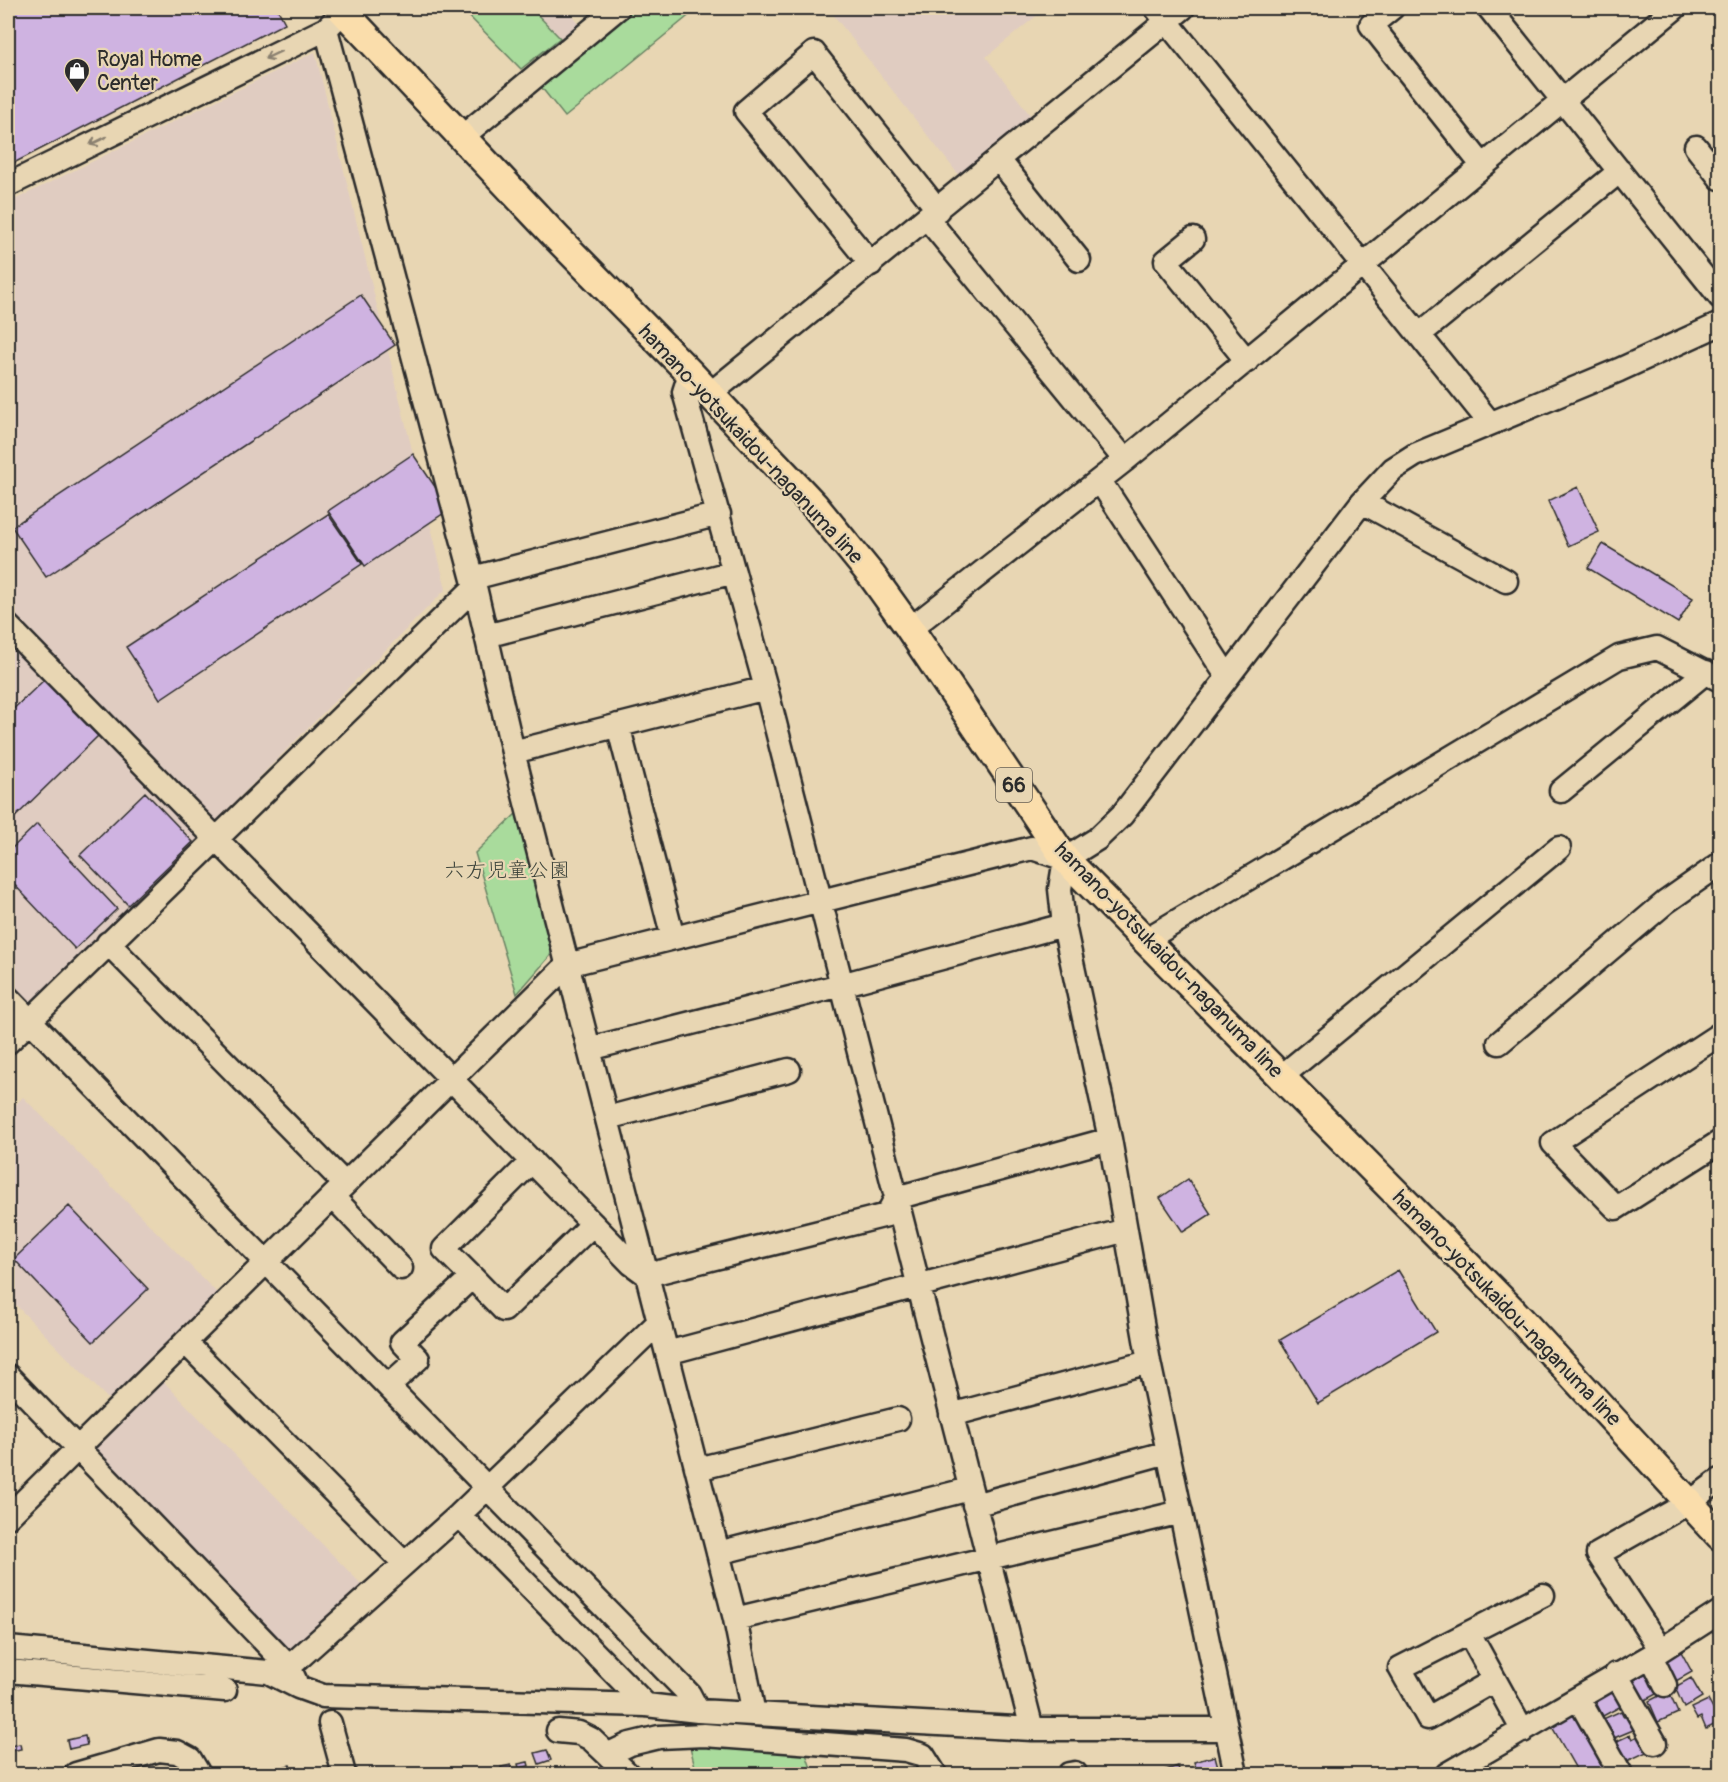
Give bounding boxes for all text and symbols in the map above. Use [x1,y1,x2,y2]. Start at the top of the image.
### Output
place label: Royal Home Center [97,46,202,97]
one-way arrow [265,50,283,61]
shop icon: Royal Home Center [62,56,92,94]
one-way arrow [90,135,108,147]
street label: hamano-yotsukaidou-naganuma line [632,319,869,570]
road number: 66 [996,768,1032,802]
street label: hamano-yotsukaidou-naganuma line [1048,837,1289,1085]
park label: 六方児童公園 [444,857,570,884]
street label: hamano-yotsukaidou-naganuma line [1386,1185,1627,1433]

